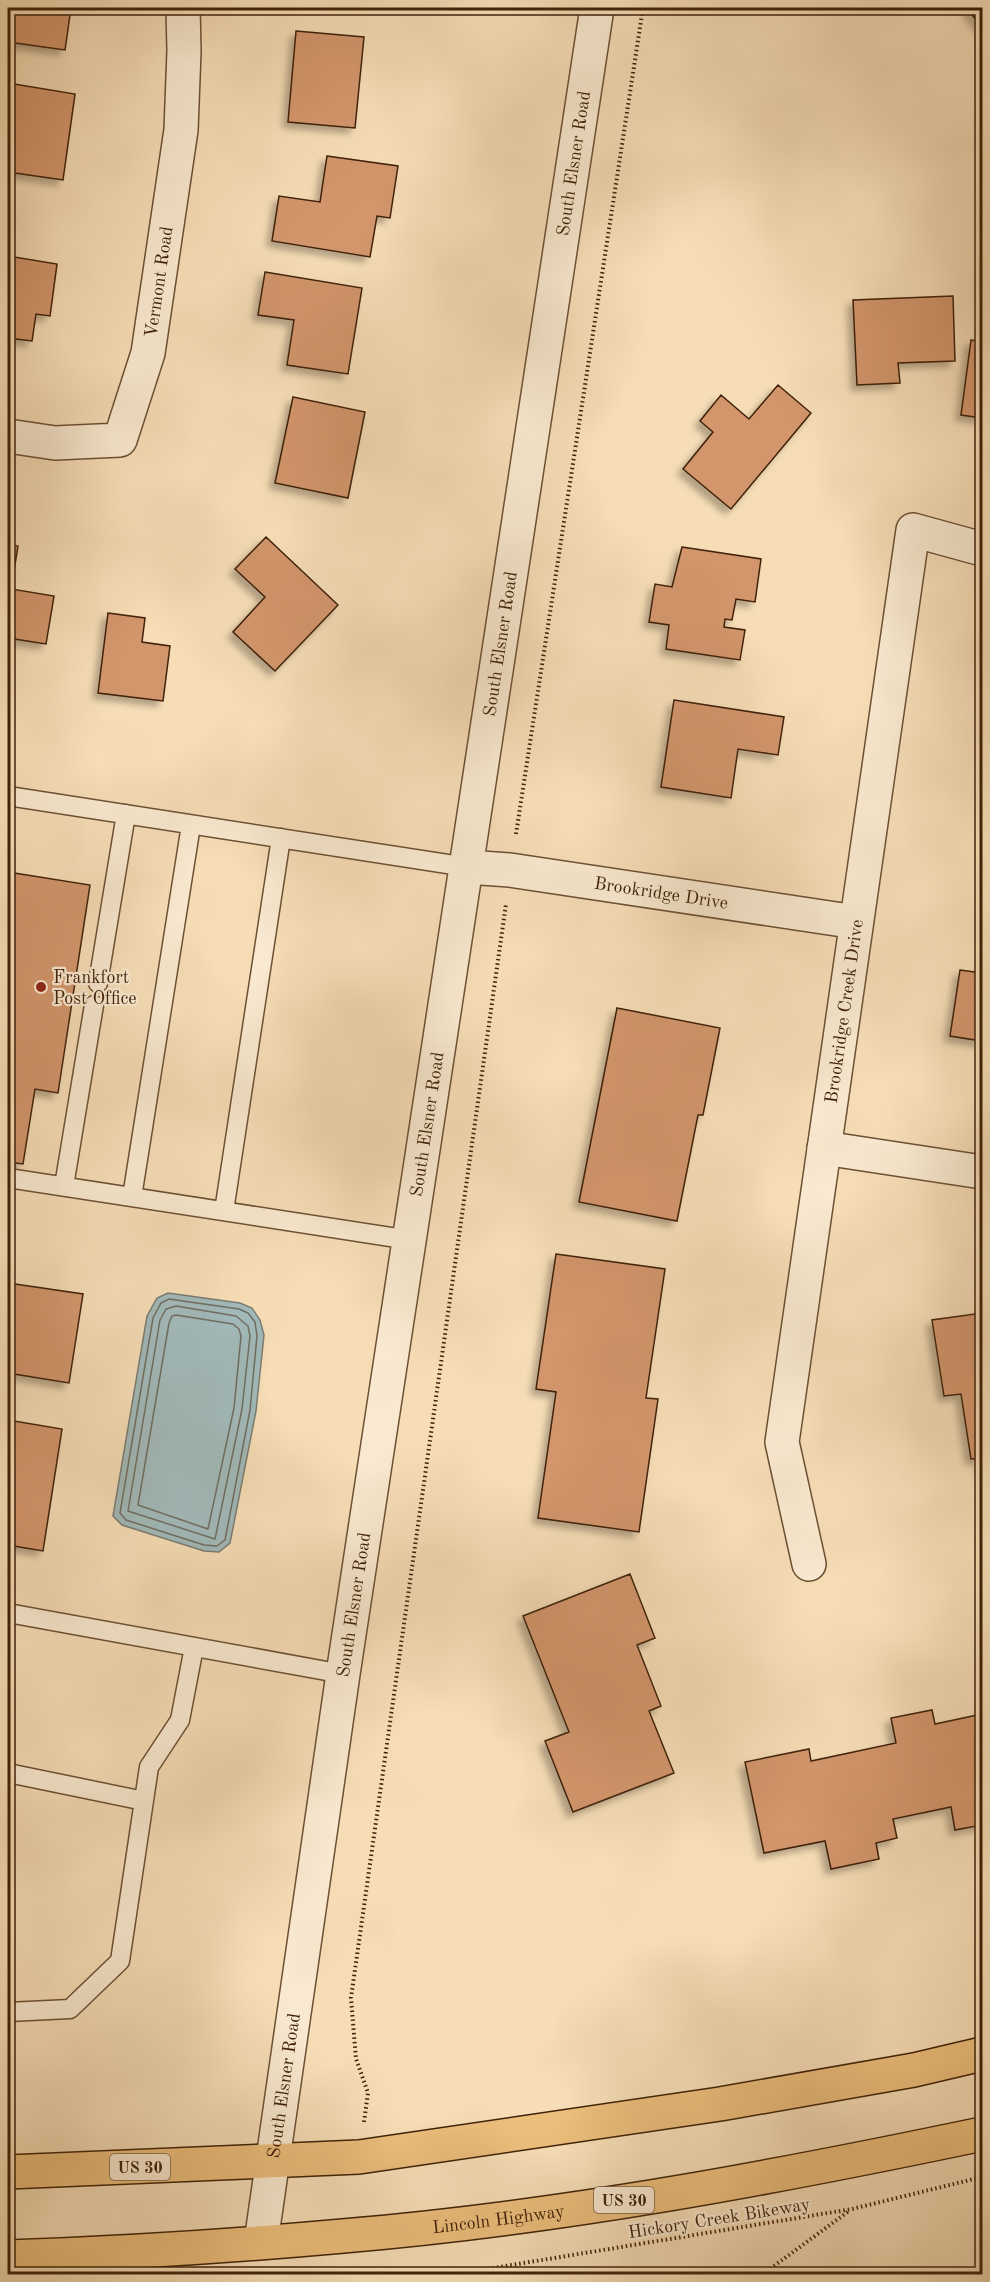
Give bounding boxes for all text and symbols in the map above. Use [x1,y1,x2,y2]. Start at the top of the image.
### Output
street label: South Elsner Road [554,90,594,237]
street label: Vermont Road [142,225,177,339]
street label: South Elsner Road [481,570,521,718]
street label: Brookridge Drive [593,875,729,913]
street label: Brookridge Creek Drive [823,918,867,1105]
place label: Frankfort Post Office [53,969,137,1008]
marker: Frankfort Post Office [34,980,48,994]
street label: South Elsner Road [408,1051,448,1198]
street label: South Elsner Road [335,1531,375,1679]
street label: South Elsner Road [265,2012,304,2160]
road number: US 30 [110,2154,170,2180]
road number: US 30 [594,2187,654,2213]
street label: Hickory Creek Bikeway [627,2196,812,2242]
street label: Lincoln Highway [431,2202,566,2237]

